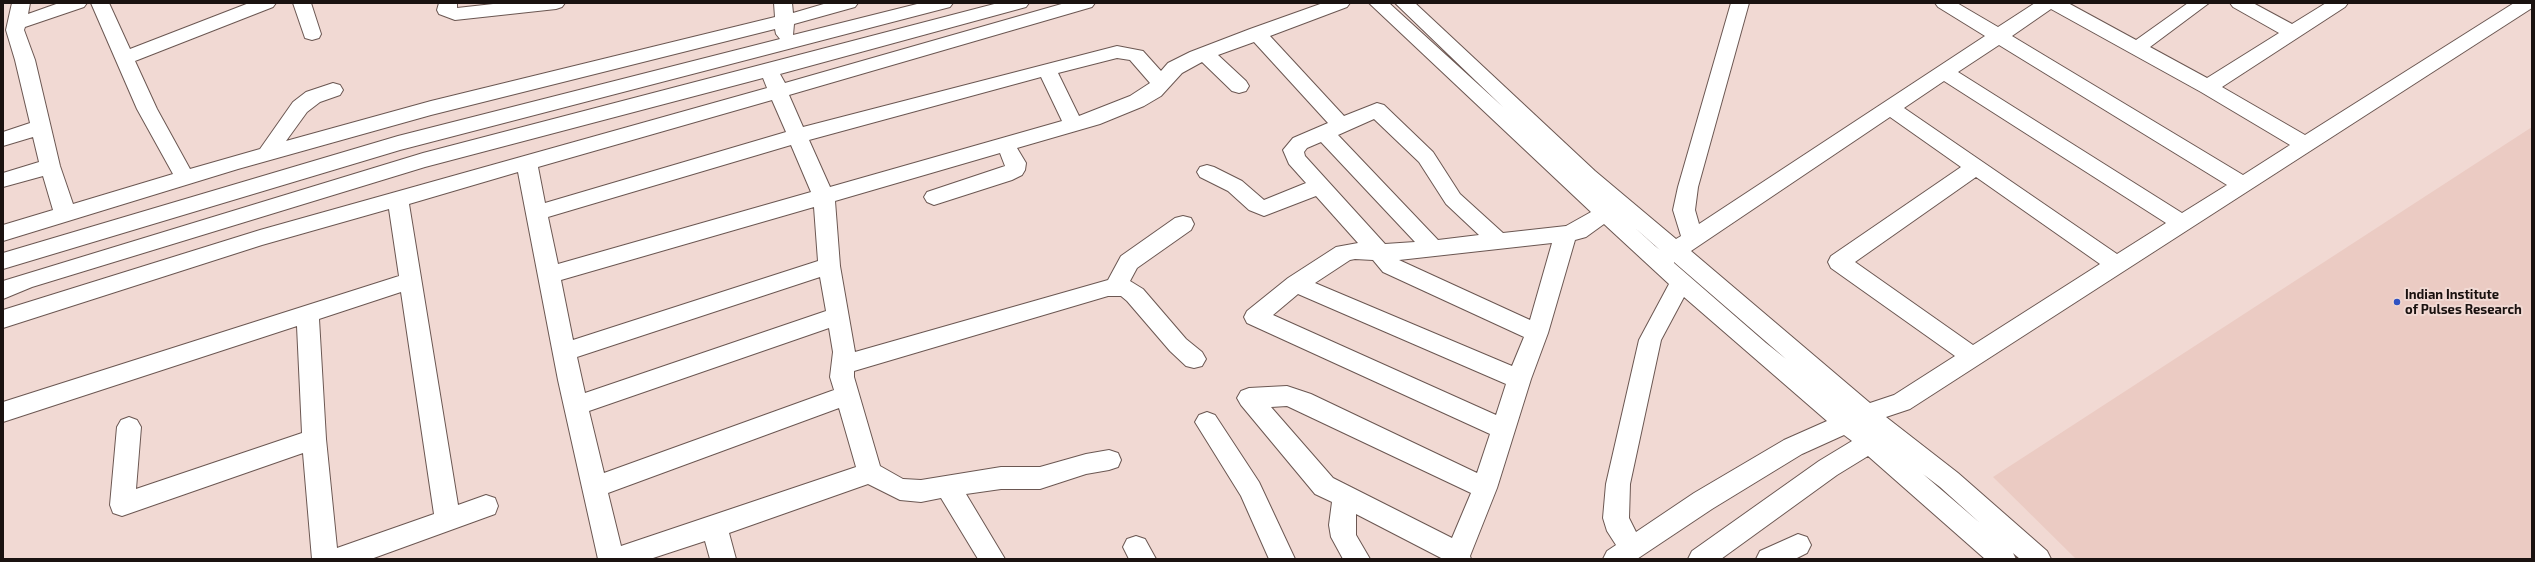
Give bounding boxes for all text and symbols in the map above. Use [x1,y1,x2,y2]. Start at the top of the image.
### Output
place label: Indian Institute of Pulses Research [2405,287,2522,318]
marker: Indian Institute of Pulses Research [2392,297,2402,307]

